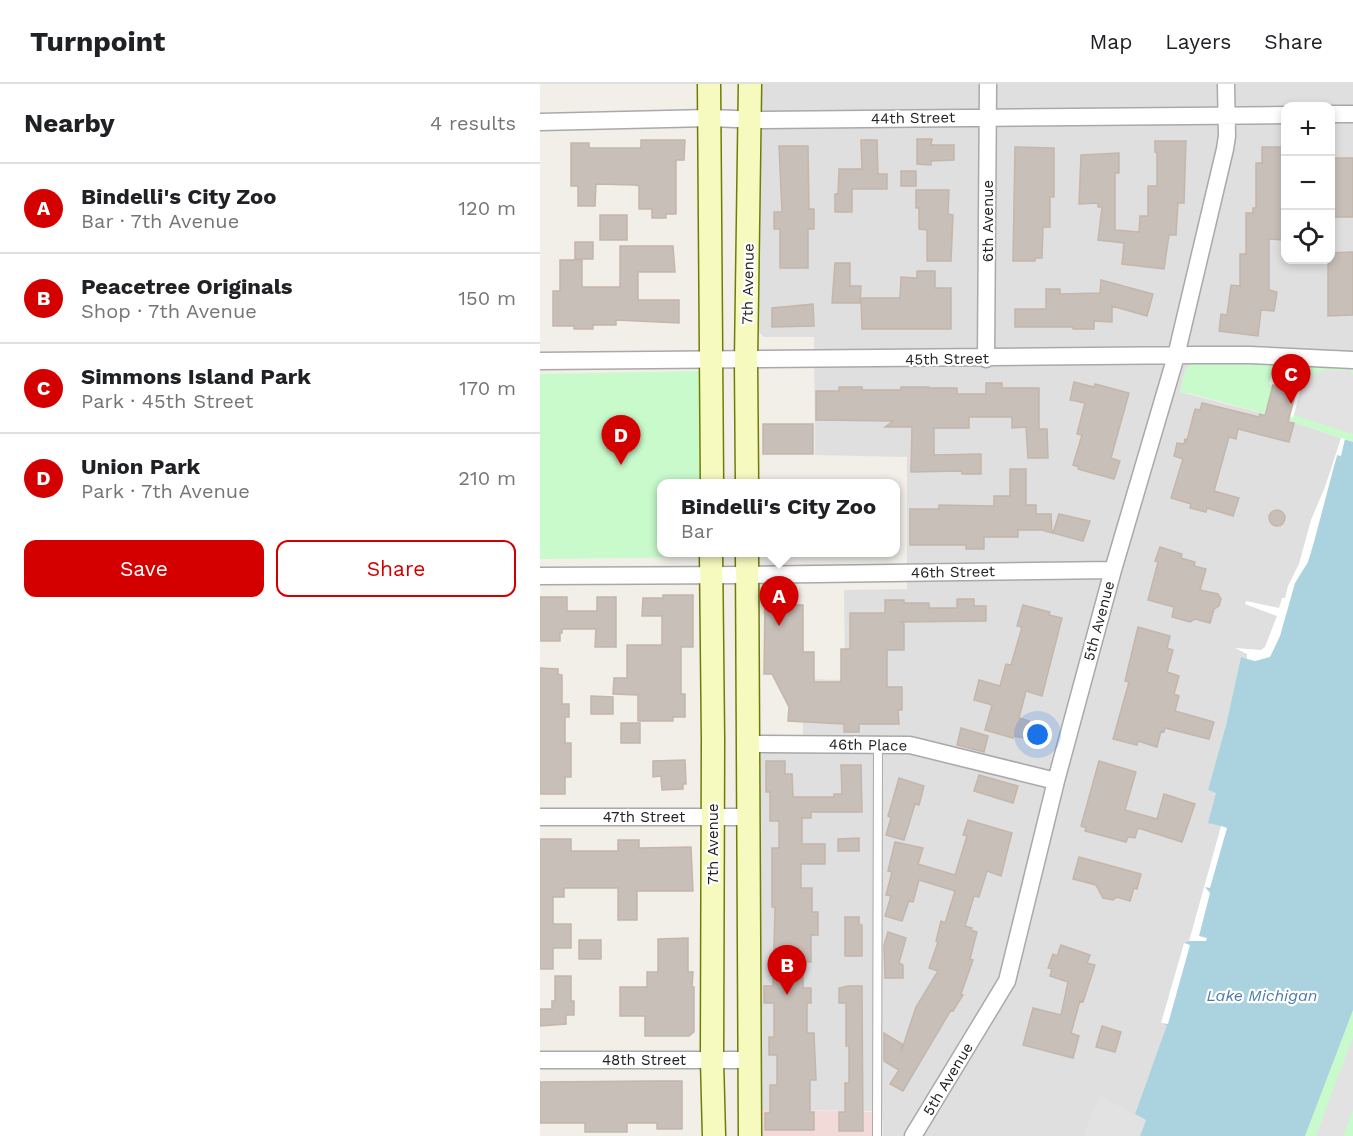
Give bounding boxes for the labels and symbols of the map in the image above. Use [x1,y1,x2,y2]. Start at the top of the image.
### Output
street label: 44th Street [871,108,956,128]
street label: 6th Avenue [979,180,997,262]
street label: 7th Avenue [738,243,758,325]
street label: 45th Street [905,349,990,369]
pin: C [1272,354,1311,404]
pin: D [602,416,640,465]
street label: 46th Street [911,562,996,582]
pin: A [760,576,798,626]
street label: 5th Avenue [1080,579,1118,663]
your location [1023,720,1052,749]
street label: 46th Place [829,735,907,755]
street label: 7th Avenue [704,803,722,885]
street label: 47th Street [603,808,686,826]
pin: B [768,946,806,995]
water label: Lake Michigan [1207,986,1317,1005]
street label: 5th Avenue [919,1039,977,1119]
street label: 48th Street [602,1051,687,1069]

